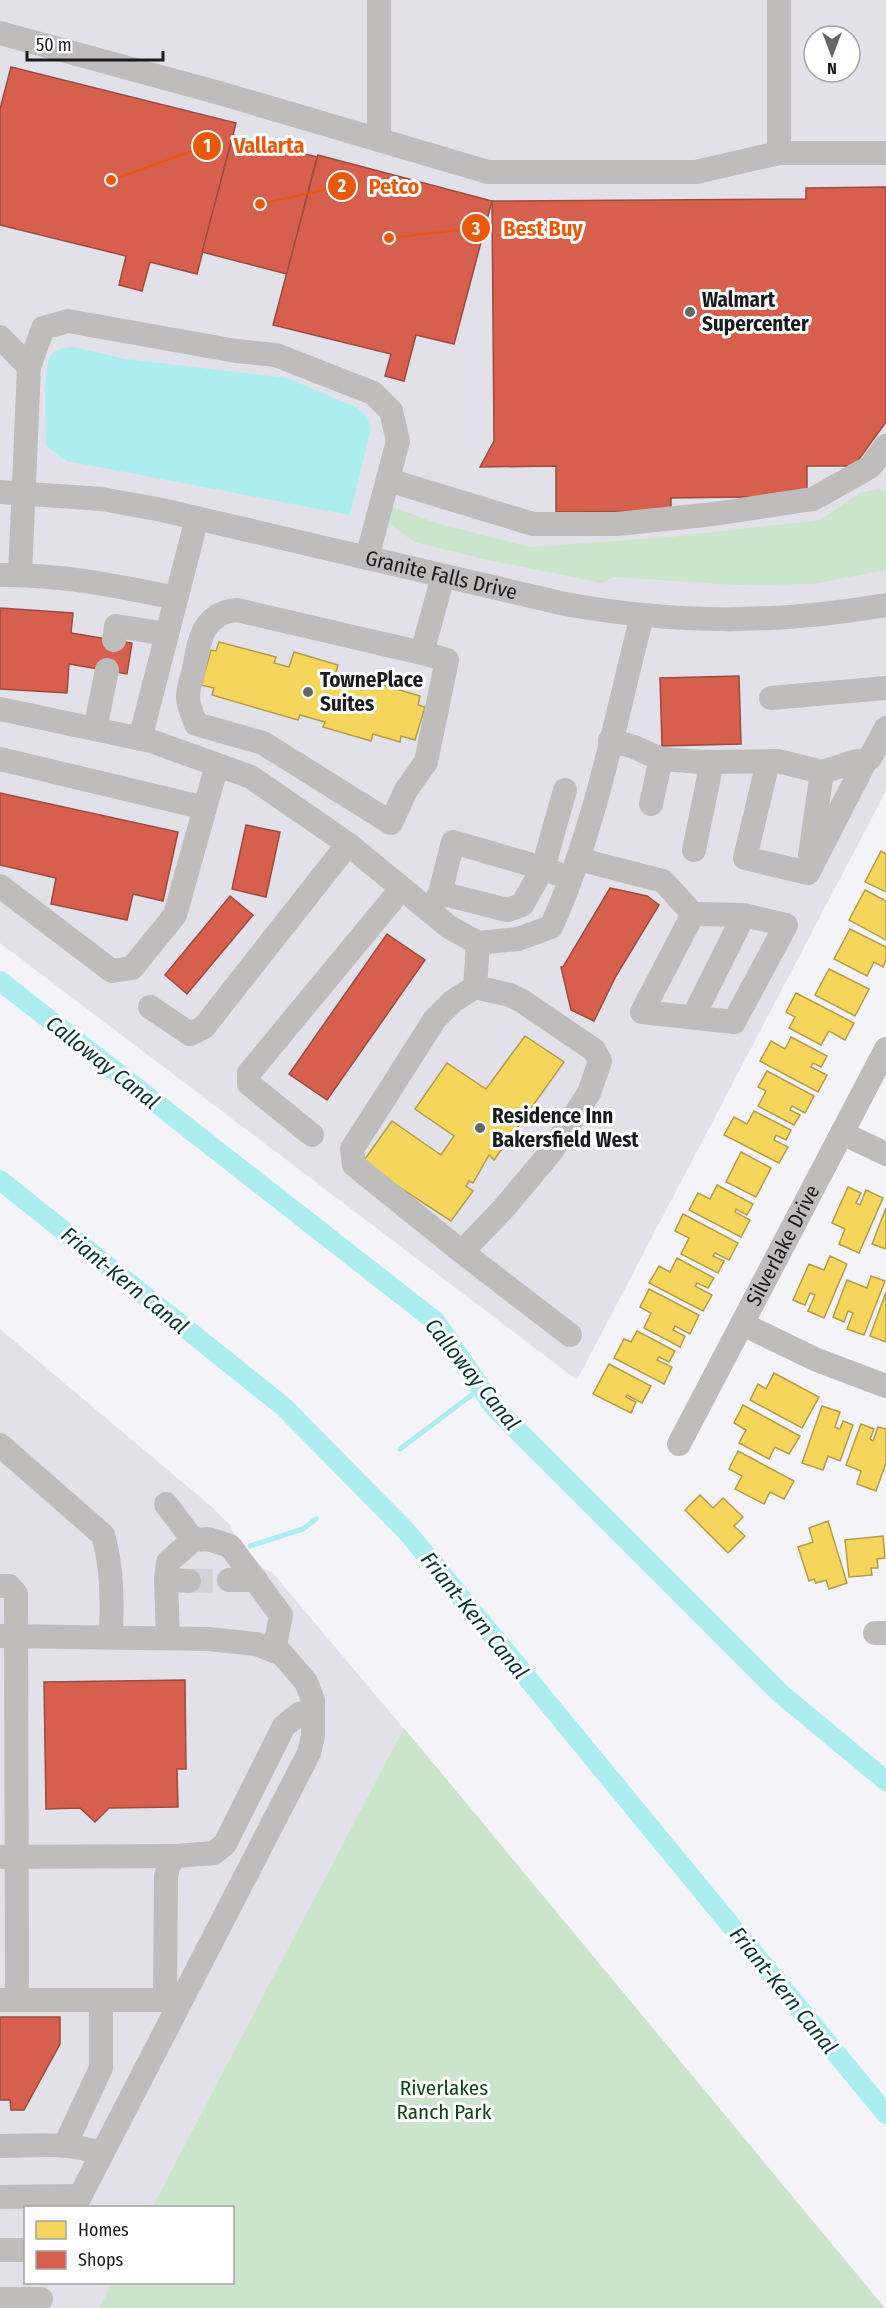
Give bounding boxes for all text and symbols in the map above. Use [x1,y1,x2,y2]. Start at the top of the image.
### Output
scale bar [27,24,164,62]
north arrow [802,24,862,84]
text: 50 m [36,34,72,56]
text: N [827,59,837,78]
callout: Vallarta [192,126,316,166]
text: Vallarta [233,132,304,159]
text: 1 [203,135,211,157]
callout: Petco [327,166,431,206]
text: Petco [369,173,420,200]
text: 2 [337,175,346,197]
callout: Best Buy [461,208,595,248]
text: Best Buy [503,215,583,242]
text: 3 [471,218,481,240]
place label: Walmart Supercenter [702,287,809,337]
marker: Walmart Supercenter [683,305,697,319]
street label: Granite Falls Drive [363,545,520,605]
place label: TownePlace Suites [320,667,423,717]
marker: TownePlace Suites [301,685,315,699]
water label: Calloway Canal [41,1010,165,1115]
place label: Residence Inn Bakersfield West [492,1103,639,1153]
marker: Residence Inn Bakersfield West [473,1121,487,1135]
street label: Silverlake Drive [741,1181,825,1311]
water label: Friant-Kern Canal [56,1221,194,1340]
water label: Calloway Canal [419,1313,526,1436]
water label: Friant-Kern Canal [415,1546,534,1685]
water label: Friant-Kern Canal [724,1921,843,2060]
park label: Riverlakes Ranch Park [397,2075,492,2125]
legend [24,2206,234,2284]
text: Homes [78,2219,129,2241]
text: Shops [78,2249,123,2271]

